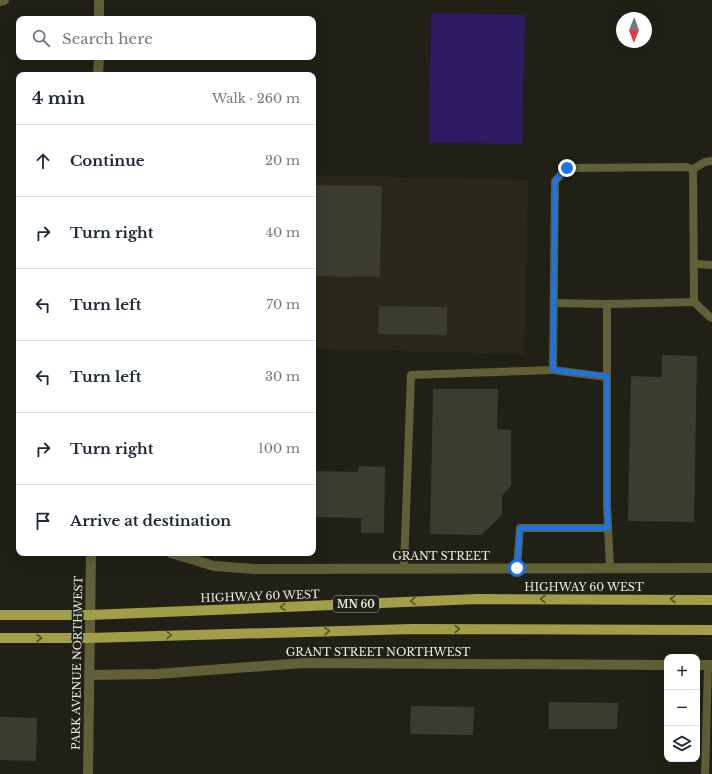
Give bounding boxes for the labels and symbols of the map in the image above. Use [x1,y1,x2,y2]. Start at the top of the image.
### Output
north arrow [616,12,652,48]
route end [558,159,576,177]
street label: GRANT STREET [392,549,490,563]
route start [508,559,526,577]
street label: PARK AVENUE NORTHWEST [68,576,86,750]
street label: HIGHWAY 60 WEST [524,580,644,594]
street label: HIGHWAY 60 WEST [200,587,320,605]
one-way arrow [540,595,546,603]
one-way arrow [670,595,676,603]
road number: MN 60 [333,596,379,612]
one-way arrow [410,597,416,606]
one-way arrow [280,603,286,611]
one-way arrow [454,625,460,633]
one-way arrow [324,627,330,635]
one-way arrow [166,631,172,640]
one-way arrow [36,634,42,642]
street label: GRANT STREET NORTHWEST [286,645,471,659]

